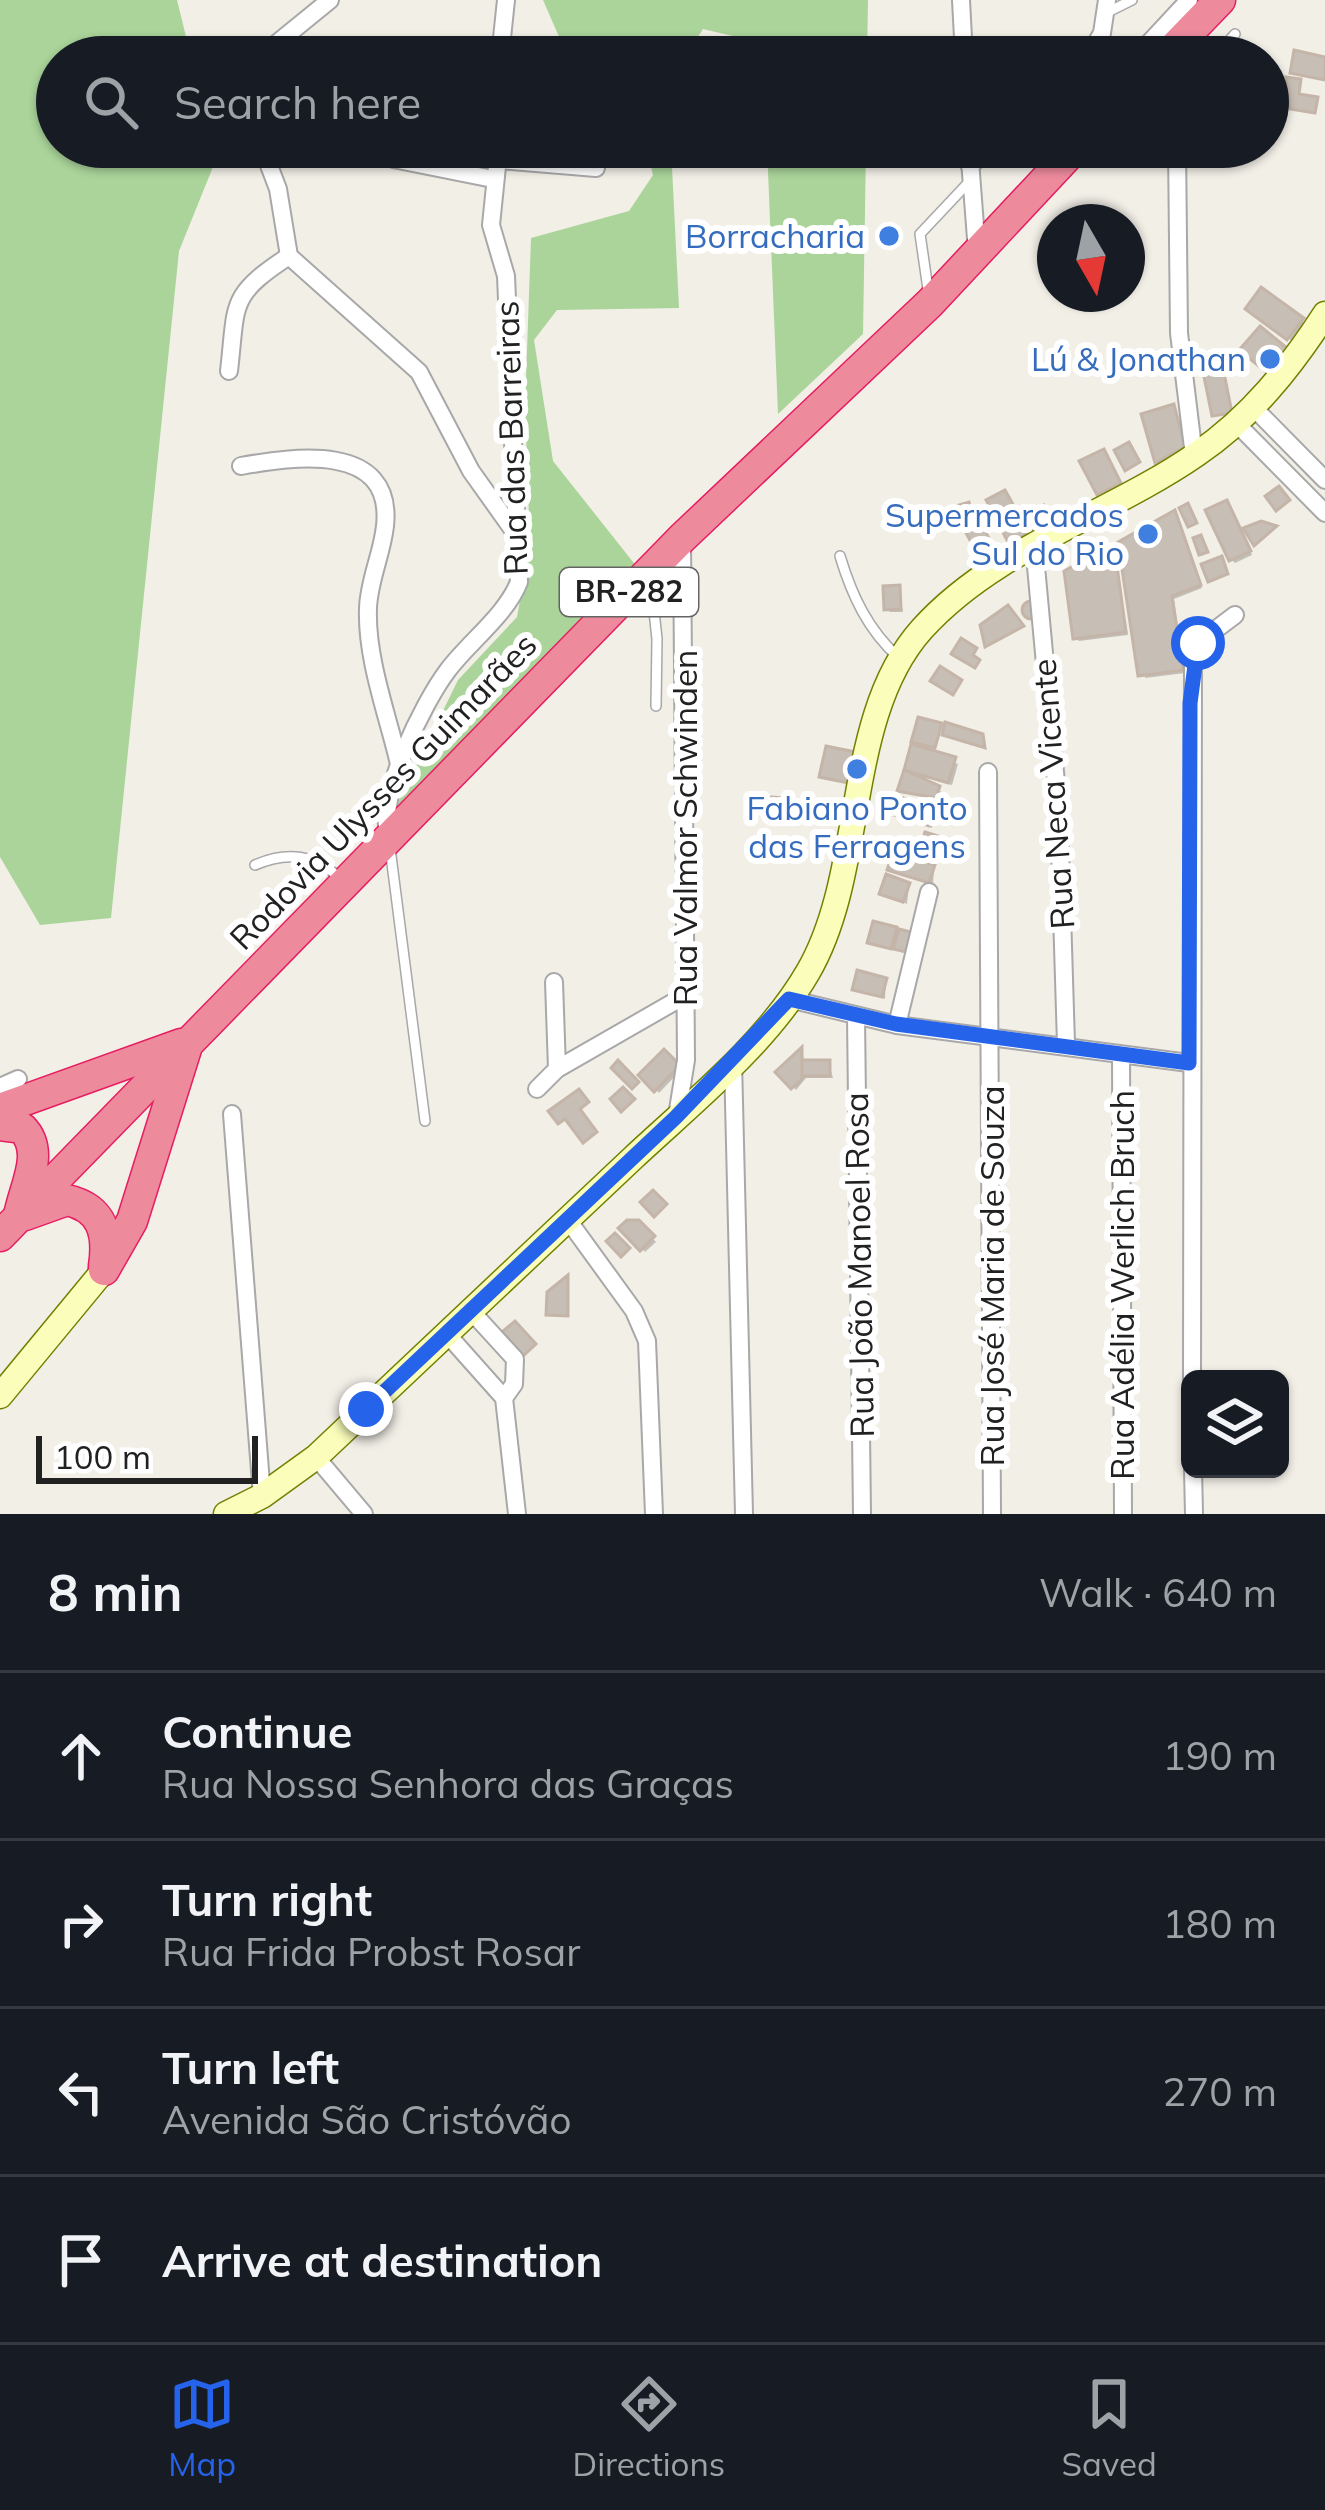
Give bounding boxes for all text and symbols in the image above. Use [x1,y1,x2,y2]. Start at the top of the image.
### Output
search box [36,36,1289,168]
icon: search [78,69,144,135]
text: Search here [174,74,421,130]
north arrow [1037,204,1145,312]
place label: Borracharia [685,215,865,256]
marker: Borracharia [876,223,902,249]
street label: Rua das Barreiras [485,300,536,576]
place label: Lú & Jonathan [1031,338,1246,379]
marker: Lú & Jonathan [1257,346,1283,372]
place label: Supermercados Sul do Rio [885,494,1124,573]
marker: Supermercados Sul do Rio [1135,521,1161,547]
road number: BR-282 [560,568,698,616]
route start [1171,616,1225,670]
street label: Rodovia Ulysses Guimarães [221,624,545,957]
street label: Rua Valmor Schwinden [664,650,705,1006]
street label: Rua Neca Vicente [1023,657,1082,931]
marker: Fabiano Ponto das Ferragens [844,756,870,782]
place label: Fabiano Ponto das Ferragens [746,787,968,866]
street label: Rua José Maria de Souza [971,1086,1012,1466]
street label: Rua Adélia Werlich Bruch [1101,1090,1142,1480]
street label: Rua João Manoel Rosa [835,1092,882,1438]
map controls [1181,1370,1289,1478]
button: layers [1181,1370,1289,1478]
route end [339,1382,393,1436]
scale bar [36,1430,258,1483]
text: 100 m [54,1436,151,1477]
text: 8 min [48,1560,183,1624]
text: Walk · 640 m [1039,1568,1277,1617]
text: Continue [162,1703,352,1759]
icon: ahead [48,1723,114,1789]
text: 190 m [1162,1731,1277,1780]
text: Rua Nossa Senhora das Graças [162,1759,734,1808]
text: Turn right [162,1871,372,1927]
icon: right [48,1891,114,1957]
text: 180 m [1162,1899,1277,1948]
text: Rua Frida Probst Rosar [162,1927,580,1976]
text: Turn left [162,2039,339,2095]
icon: left [48,2059,114,2125]
text: 270 m [1162,2067,1277,2116]
text: Avenida São Cristóvão [162,2095,572,2144]
icon: arrive [48,2227,114,2293]
text: Arrive at destination [162,2232,602,2288]
tab: Map [168,2371,236,2484]
tab: Directions [573,2371,725,2484]
tab: Saved [1062,2371,1157,2484]

